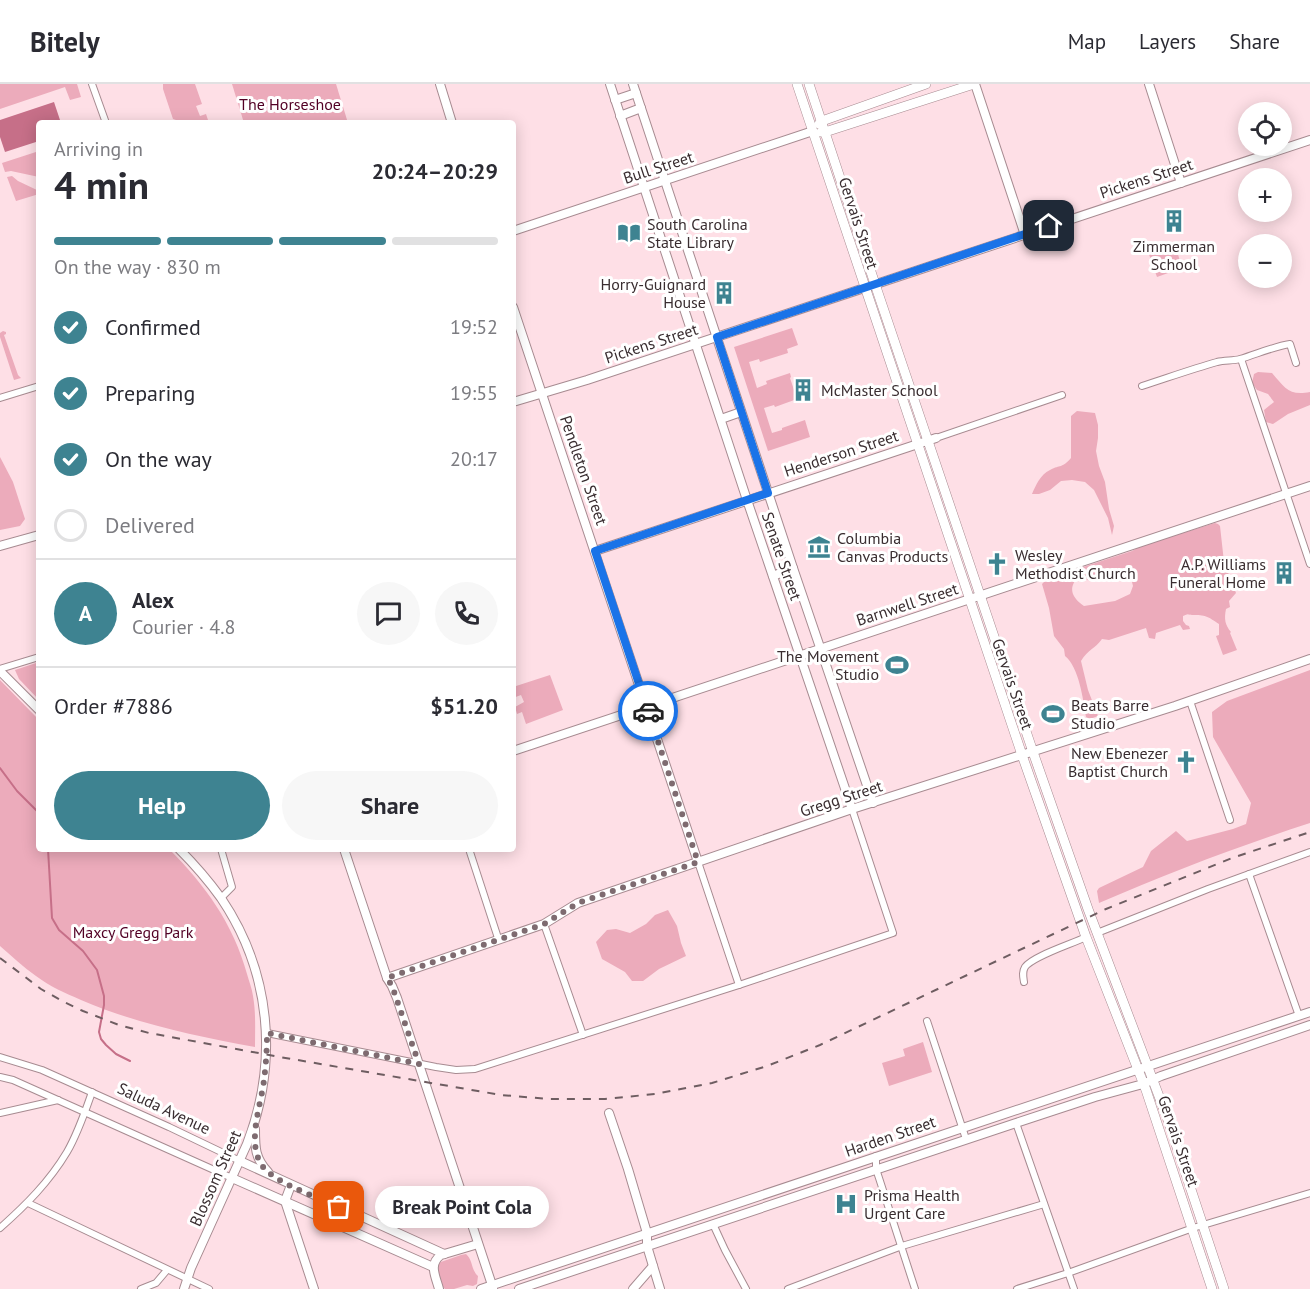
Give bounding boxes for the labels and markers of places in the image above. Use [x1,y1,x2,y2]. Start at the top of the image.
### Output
pin [1023,200,1074,251]
building icon: Zimmerman School [1161,208,1187,234]
place label: South Carolina State Library [647,214,748,252]
library icon: South Carolina State Library [616,220,642,246]
place label: Zimmerman School [1133,236,1215,274]
place label: Horry-Guignard House [601,274,706,312]
building icon: Horry-Guignard House [711,280,737,306]
building icon: McMaster School [790,377,816,403]
place label: McMaster School [821,380,938,400]
place label: Columbia Canvas Products [837,528,948,566]
museum icon: Columbia Canvas Products [806,534,832,560]
place label: Wesley Methodist Church [1015,545,1136,583]
church icon: Wesley Methodist Church [984,551,1010,577]
place label: A.P. Williams Funeral Home [1169,554,1266,592]
building icon: A.P. Williams Funeral Home [1271,560,1297,586]
place label: The Movement Studio [777,646,880,684]
sports icon: The Movement Studio [884,652,910,678]
place label: Beats Barre Studio [1071,695,1149,733]
sports icon: Beats Barre Studio [1040,701,1066,727]
place label: New Ebenezer Baptist Church [1068,743,1169,781]
church icon: New Ebenezer Baptist Church [1173,749,1199,775]
pin [313,1181,364,1232]
place label: Prisma Health Urgent Care [864,1185,960,1223]
callout: Break Point Cola [375,1186,549,1228]
hospital icon: Prisma Health Urgent Care [833,1191,859,1217]

